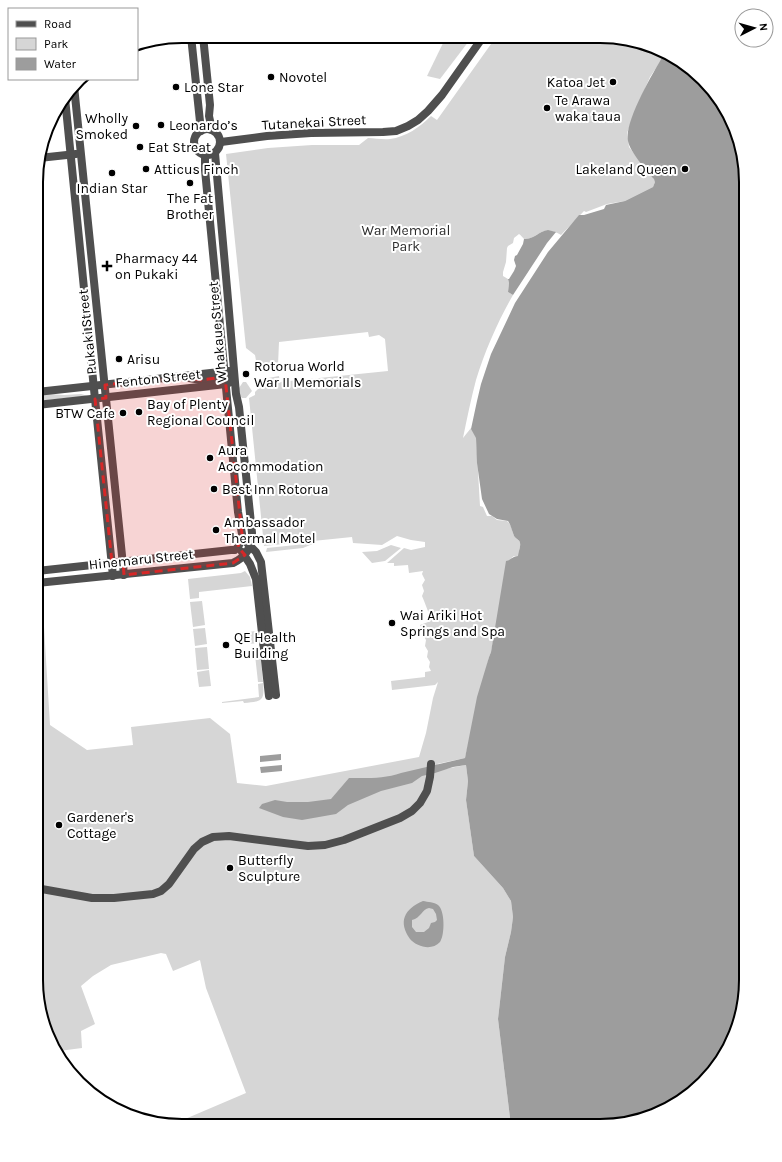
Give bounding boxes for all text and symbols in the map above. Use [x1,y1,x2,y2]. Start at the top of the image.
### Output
legend [8,8,138,80]
north arrow [734,8,774,48]
text: Road [44,17,72,31]
text: N [757,22,770,32]
text: Park [44,37,69,51]
text: Water [44,57,77,71]
place label: Novotel [279,69,327,86]
marker: Novotel [266,72,276,82]
place label: Katoa Jet [547,74,605,91]
marker: Katoa Jet [608,77,618,87]
place label: Lone Star [184,79,245,96]
marker: Lone Star [171,82,181,92]
place label: Te Arawa waka taua [555,92,621,125]
marker: Te Arawa waka taua [542,103,552,113]
place label: Wholly Smoked [75,110,128,143]
street label: Tutanekai Street [261,111,367,134]
place label: Leonardo’s [169,117,238,134]
marker: Leonardo’s [156,120,166,130]
marker: Wholly Smoked [131,121,141,131]
place label: Eat Streat [148,139,211,156]
marker: Eat Streat [135,142,145,152]
place label: Atticus Finch [154,161,239,178]
place label: Lakeland Queen [576,161,677,178]
marker: Atticus Finch [141,164,151,174]
marker: Lakeland Queen [680,164,690,174]
marker: Indian Star [107,168,117,178]
marker: The Fat Brother [185,178,195,188]
place label: Indian Star [77,180,148,197]
place label: The Fat Brother [166,190,215,223]
park label: War Memorial Park [362,222,450,255]
place label: Pharmacy 44 on Pukaki [115,250,198,283]
marker: Pharmacy 44 on Pukaki [102,261,112,271]
street label: Whakaue Street [205,281,230,383]
street label: Pukaki Street [75,288,100,375]
place label: Arisu [127,351,160,368]
marker: Arisu [114,354,124,364]
place label: Rotorua World War II Memorials [254,358,361,391]
street label: Fenton Street [115,366,202,391]
marker: Rotorua World War II Memorials [241,369,251,379]
place label: Bay of Plenty Regional Council [147,396,254,429]
place label: BTW Cafe [55,405,115,422]
marker: Bay of Plenty Regional Council [134,407,144,417]
marker: BTW Cafe [118,408,128,418]
place label: Aura Accommodation [218,442,324,475]
marker: Aura Accommodation [205,453,215,463]
place label: Best Inn Rotorua [222,481,328,498]
marker: Best Inn Rotorua [209,484,219,494]
place label: Ambassador Thermal Motel [224,514,316,547]
marker: Ambassador Thermal Motel [211,525,221,535]
street label: Hinemaru Street [88,546,194,573]
place label: Wai Ariki Hot Springs and Spa [400,607,505,640]
marker: Wai Ariki Hot Springs and Spa [387,618,397,628]
place label: QE Health Building [234,629,296,662]
marker: QE Health Building [221,640,231,650]
place label: Gardener's Cottage [67,809,134,842]
marker: Gardener's Cottage [54,820,64,830]
place label: Butterfly Sculpture [238,852,300,885]
marker: Butterfly Sculpture [225,863,235,873]

